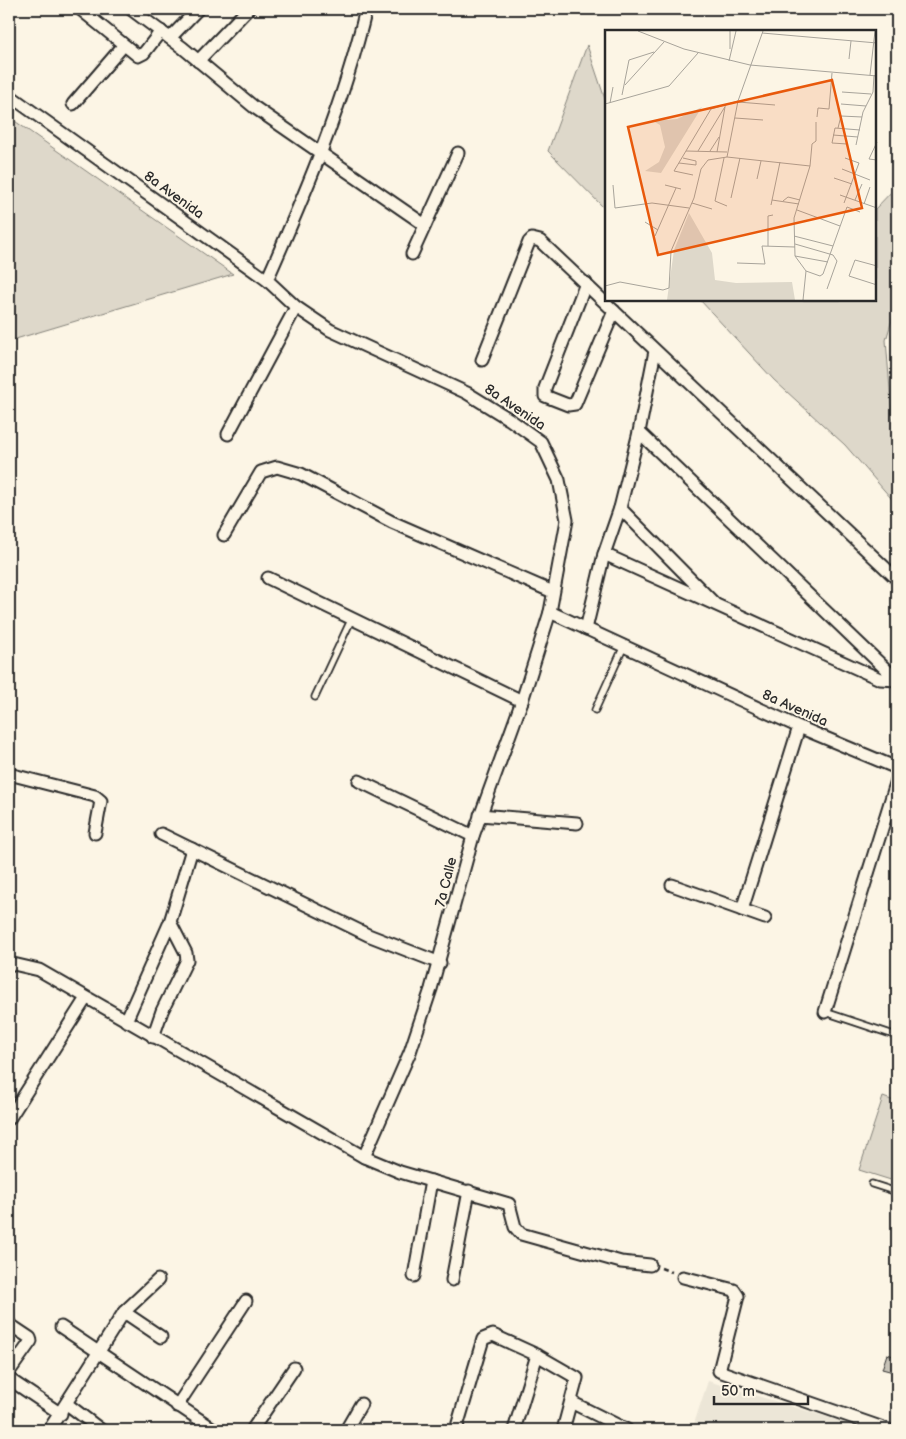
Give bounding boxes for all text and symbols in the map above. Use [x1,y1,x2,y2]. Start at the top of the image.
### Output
inset map [605,30,876,301]
street label: 8a Avenida [141,168,207,223]
street label: 8a Avenida [481,380,549,434]
street label: 8a Avenida [760,686,831,730]
street label: 7a Calle [432,855,460,909]
scale bar [714,1374,807,1406]
text: 50 m [721,1382,755,1401]

